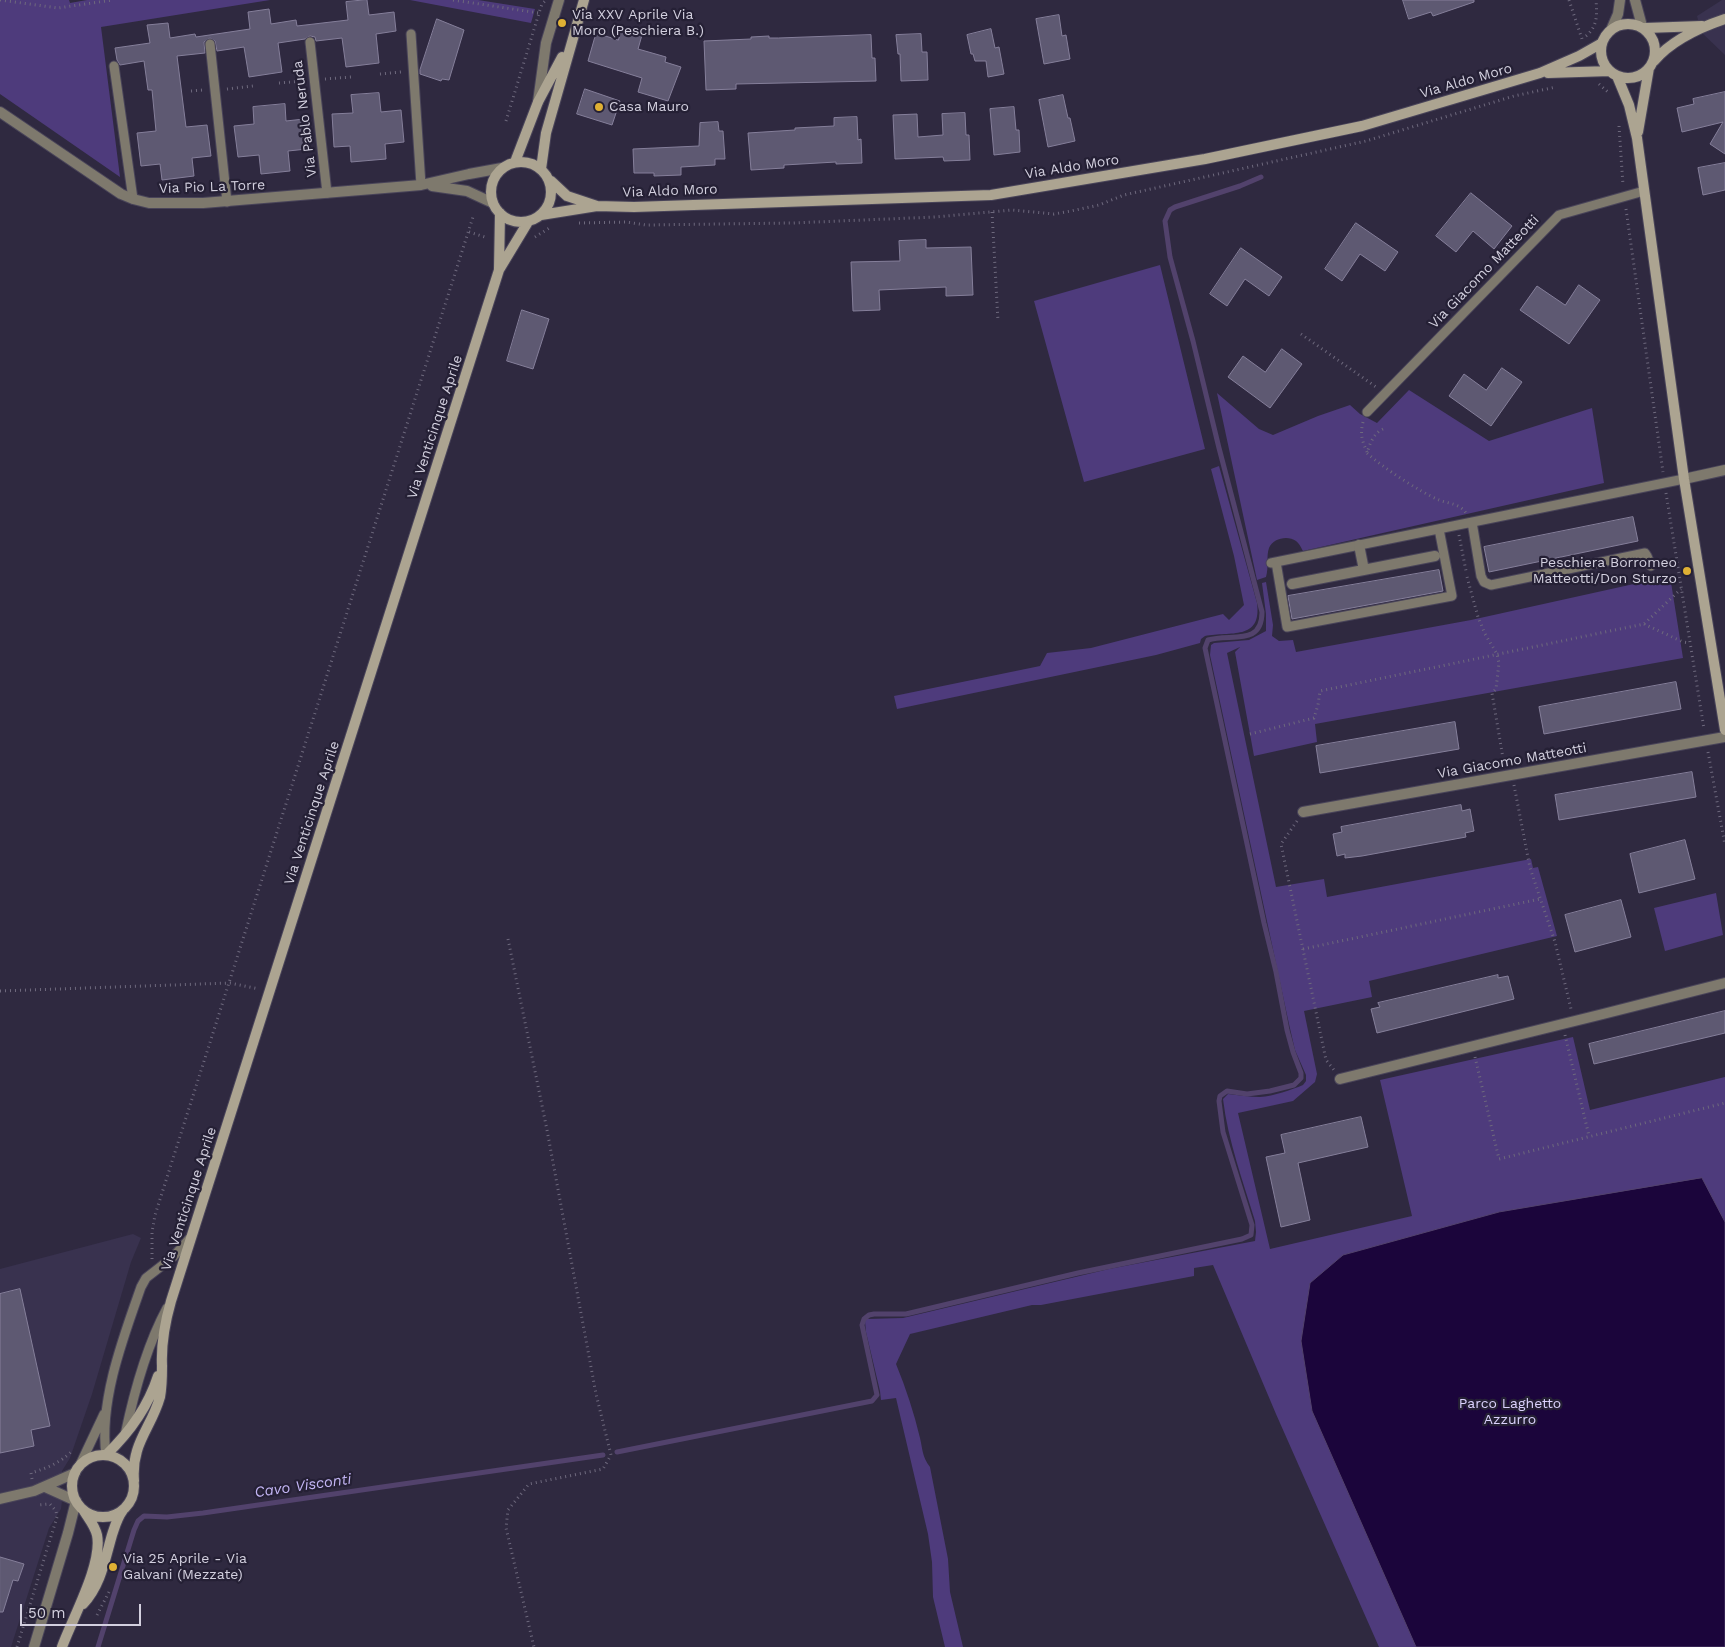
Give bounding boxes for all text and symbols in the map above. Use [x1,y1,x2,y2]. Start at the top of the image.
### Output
place label: Via XXV Aprile Via Moro (Peschiera B.) [572,7,704,40]
marker: Via XXV Aprile Via Moro (Peschiera B.) [556,17,568,29]
street label: Via Pablo Neruda [290,60,320,178]
street label: Via Aldo Moro [1418,60,1514,102]
place label: Casa Mauro [609,99,689,115]
marker: Casa Mauro [593,101,605,113]
street label: Via Aldo Moro [1024,151,1120,183]
street label: Via Pio La Torre [158,177,266,197]
street label: Via Aldo Moro [622,181,718,201]
street label: Via Giacomo Matteotti [1425,212,1543,332]
street label: Via Venticinque Aprile [404,353,466,501]
place label: Peschiera Borromeo Matteotti/Don Sturzo [1533,555,1677,588]
marker: Peschiera Borromeo Matteotti/Don Sturzo [1681,565,1693,577]
street label: Via Venticinque Aprile [281,739,343,887]
street label: Via Giacomo Matteotti [1436,740,1588,782]
street label: Via Venticinque Aprile [158,1125,220,1273]
park label: Parco Laghetto Azzurro [1459,1396,1561,1428]
water label: Cavo Visconti [253,1470,353,1502]
place label: Via 25 Aprile - Via Galvani (Mezzate) [123,1551,247,1584]
marker: Via 25 Aprile - Via Galvani (Mezzate) [107,1561,119,1573]
scale bar [22,1594,144,1626]
text: 50 m [28,1604,65,1622]

